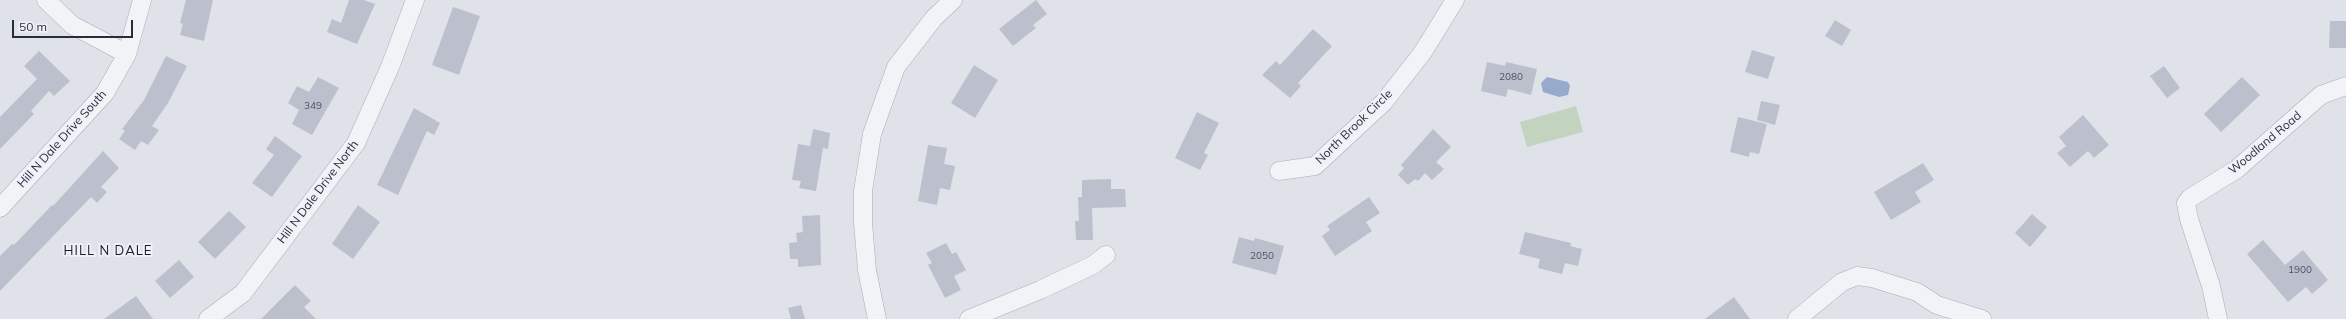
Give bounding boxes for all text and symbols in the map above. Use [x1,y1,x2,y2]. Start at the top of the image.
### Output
scale bar [14,12,135,38]
text: 50 m [19,19,47,34]
house number: 2080 [1499,71,1523,83]
street label: Hill N Dale Drive South [14,87,110,191]
street label: North Brook Circle [1313,87,1395,167]
house number: 349 [304,100,322,112]
street label: Woodland Road [2226,108,2304,178]
street label: Hill N Dale Drive North [274,138,362,246]
district label: HILL N DALE [64,243,152,259]
house number: 2050 [1250,250,1274,262]
house number: 1900 [2288,264,2312,276]

